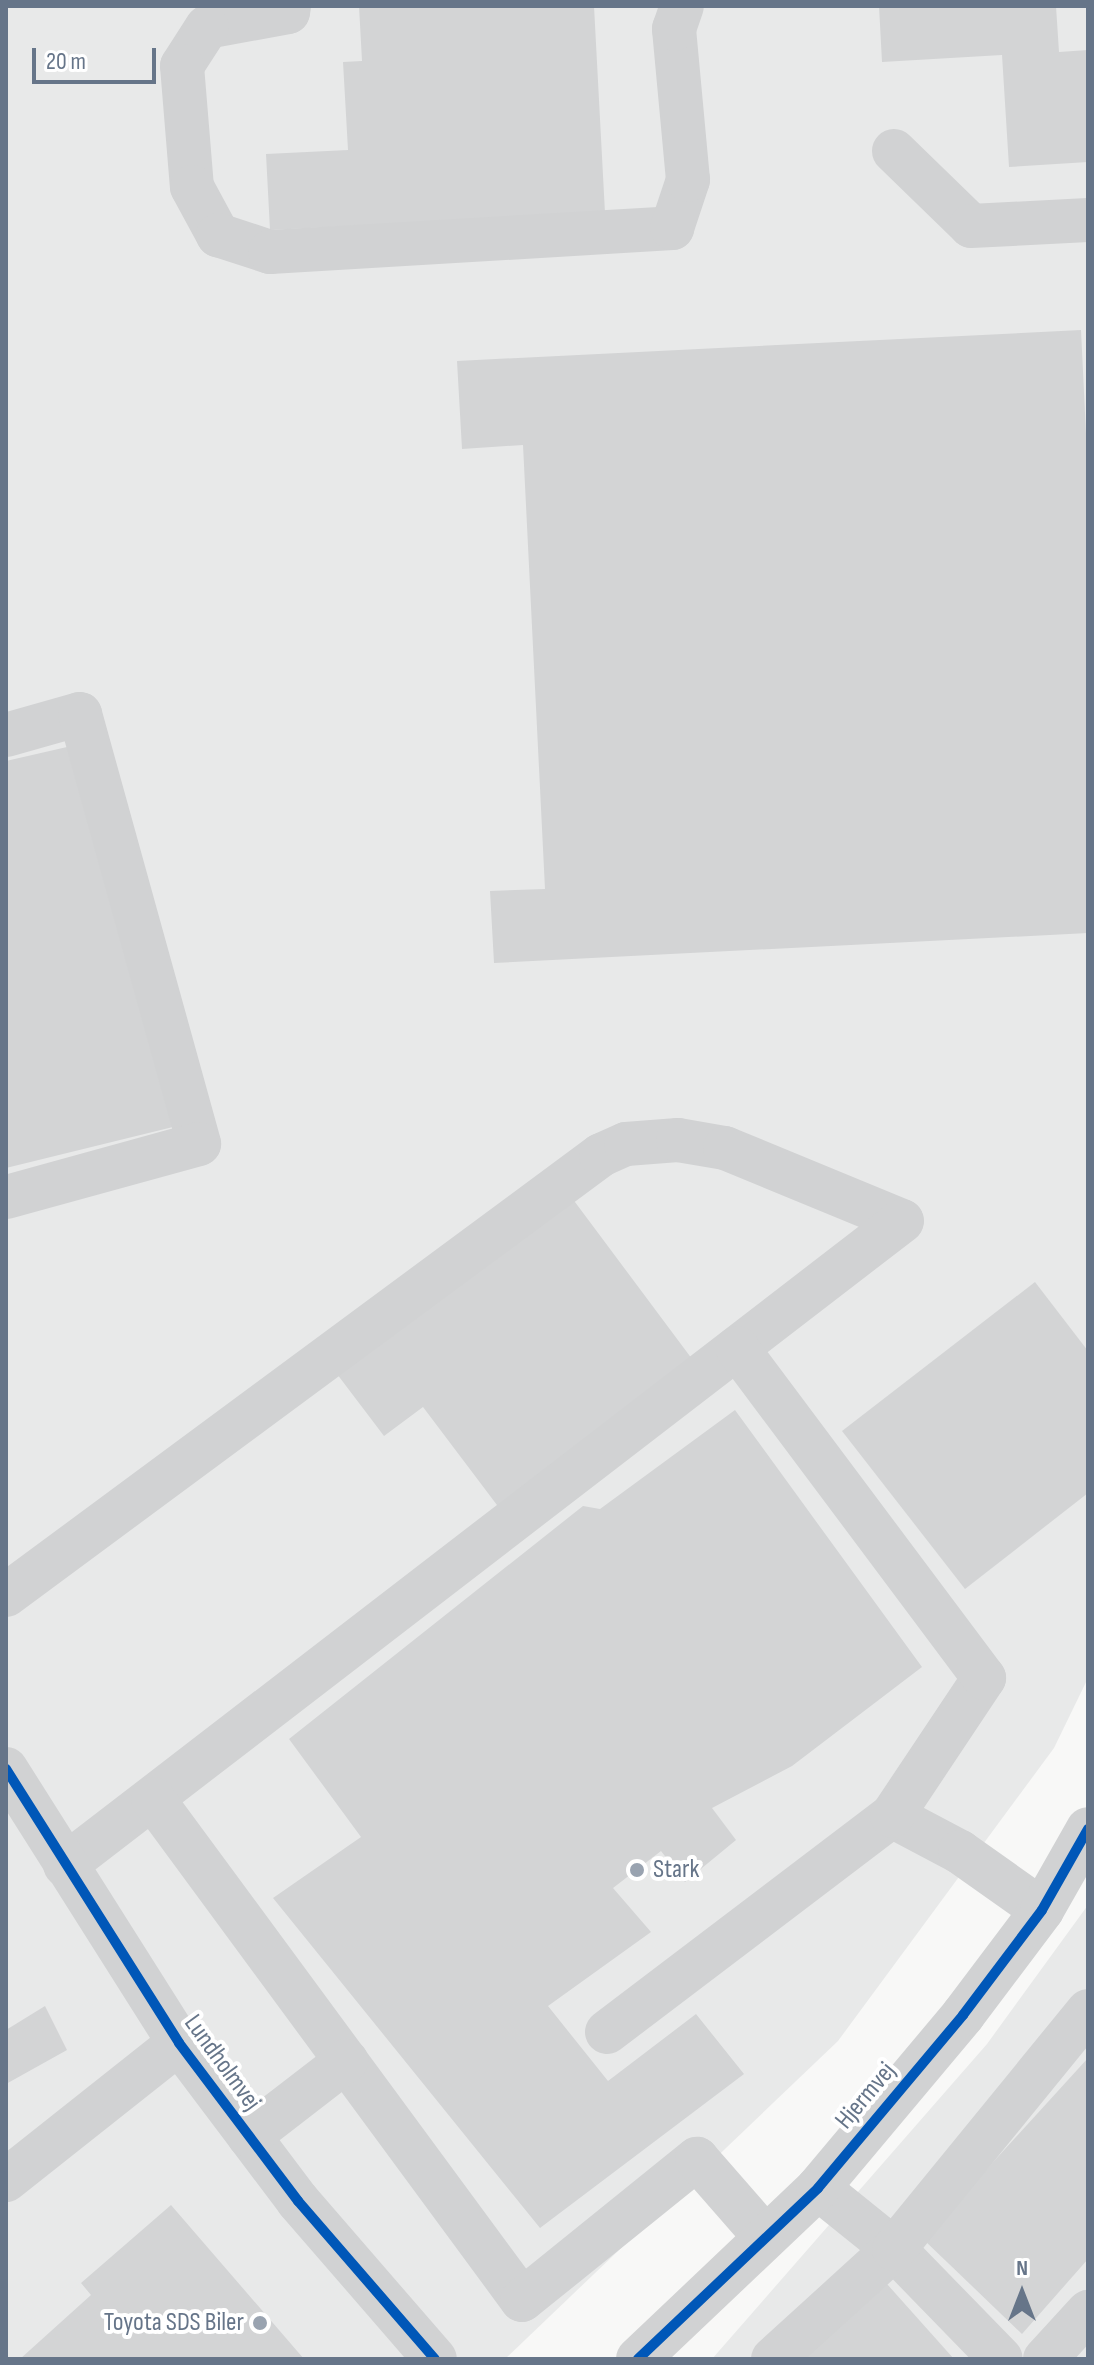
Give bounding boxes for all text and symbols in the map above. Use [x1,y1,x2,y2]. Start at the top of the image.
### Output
scale bar [36,32,160,82]
text: 20 m [46,47,86,76]
place label: Stark [653,1854,699,1886]
marker: Stark [628,1861,646,1879]
street label: Lundholmvej [177,2009,267,2117]
street label: Hjermvej [829,2056,903,2136]
north arrow [982,2253,1062,2333]
text: N [1016,2255,1028,2282]
place label: Toyota SDS Biler [104,2307,244,2339]
marker: Toyota SDS Biler [251,2314,269,2332]

